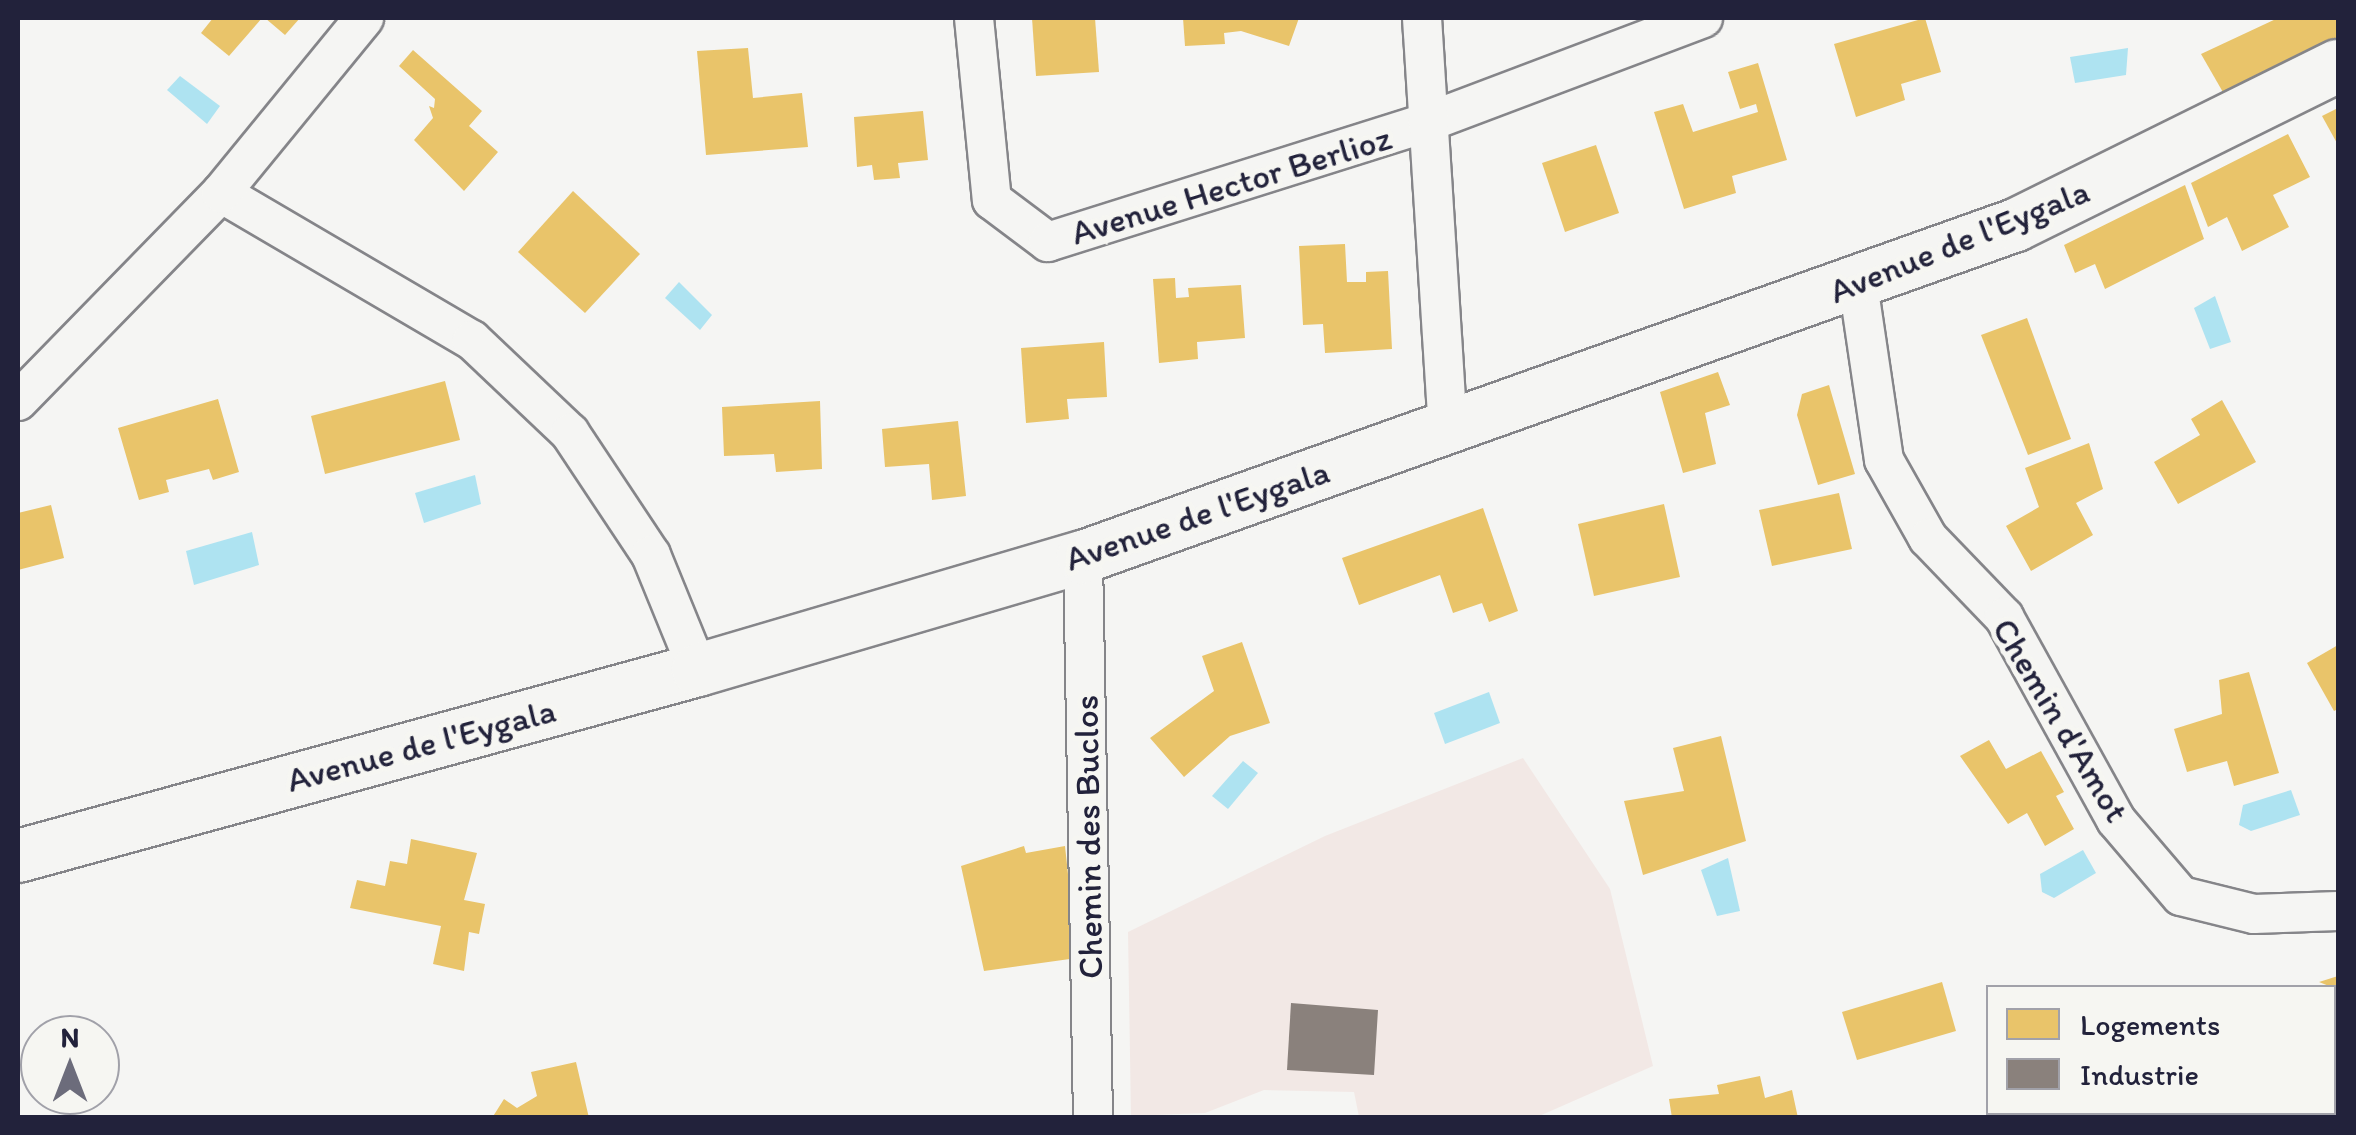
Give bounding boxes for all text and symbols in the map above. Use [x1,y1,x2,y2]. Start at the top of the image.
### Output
street label: Avenue Hector Berlioz [1065,116,1397,254]
street label: Avenue de l'Eygala [1823,170,2095,312]
street label: Avenue de l'Eygala [1059,450,1335,580]
street label: Chemin d'Amot [1984,610,2138,830]
street label: Avenue de l'Eygala [282,689,560,801]
street label: Chemin des Buclos [1065,695,1111,979]
legend [1986,985,2336,1115]
text: Logements [2080,1006,2220,1043]
north arrow [20,1015,120,1115]
text: N [61,1020,79,1054]
text: Industrie [2080,1056,2199,1093]

